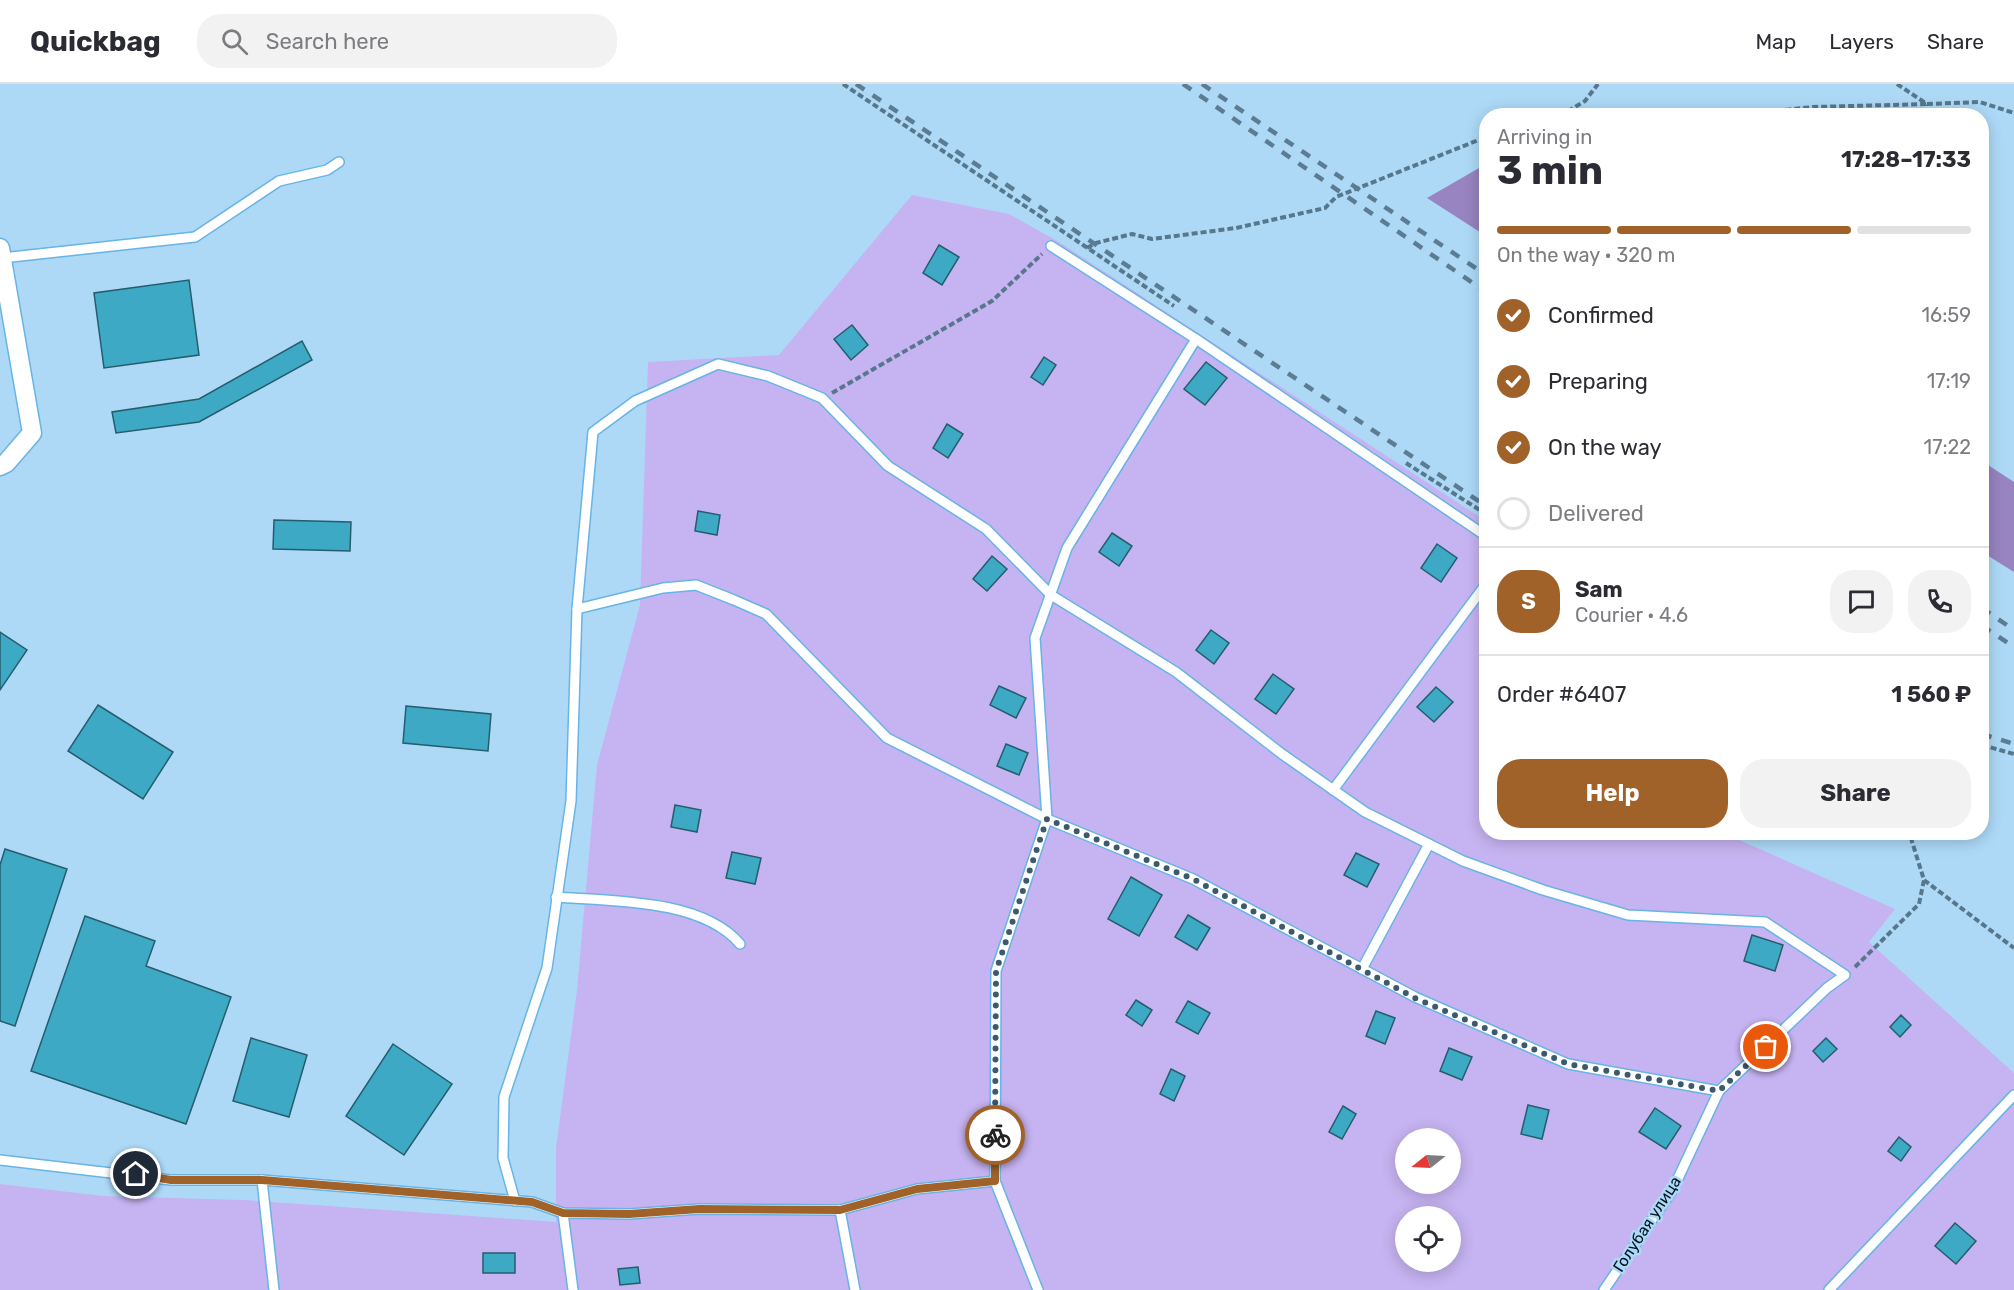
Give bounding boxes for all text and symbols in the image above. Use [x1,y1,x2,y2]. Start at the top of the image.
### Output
search box [197,14,617,68]
text: Quickbag [30,25,161,58]
icon: search [218,25,251,58]
text: Search here [266,28,389,55]
text: Map [1755,29,1796,54]
text: Layers [1829,29,1894,54]
text: Share [1927,29,1984,54]
text: Arriving in [1497,125,1592,149]
text: 17:28–17:33 [1841,146,1971,173]
text: 3 min [1497,148,1603,194]
text: On the way · 320 m [1497,243,1675,267]
icon: check [1497,299,1530,332]
text: Confirmed [1548,302,1654,329]
text: 16:59 [1922,303,1971,327]
icon: check [1497,365,1530,398]
text: Preparing [1548,368,1648,395]
text: 17:19 [1927,369,1971,393]
icon: check [1497,431,1530,464]
text: On the way [1548,434,1662,461]
text: 17:22 [1924,435,1971,459]
text: Delivered [1548,500,1644,527]
button: chat [1830,570,1893,633]
button: phone [1908,570,1971,633]
text: Sam [1575,576,1623,603]
text: S [1521,588,1536,615]
text: Courier · 4.6 [1575,603,1688,627]
text: Order #6407 [1497,681,1626,708]
text: 1 560 ₽ [1891,681,1971,708]
button: Help [1497,759,1728,828]
button: Share [1740,759,1971,828]
pin [1740,1021,1791,1072]
icon: bag [1749,1030,1782,1063]
courier [965,1105,1025,1165]
icon: bike [979,1119,1012,1152]
north arrow [1395,1128,1461,1194]
map controls [1395,1128,1461,1272]
pin [110,1148,161,1199]
icon: home [119,1157,152,1190]
street label: Голубая улица [1609,1173,1685,1275]
button: locate [1395,1206,1461,1272]

